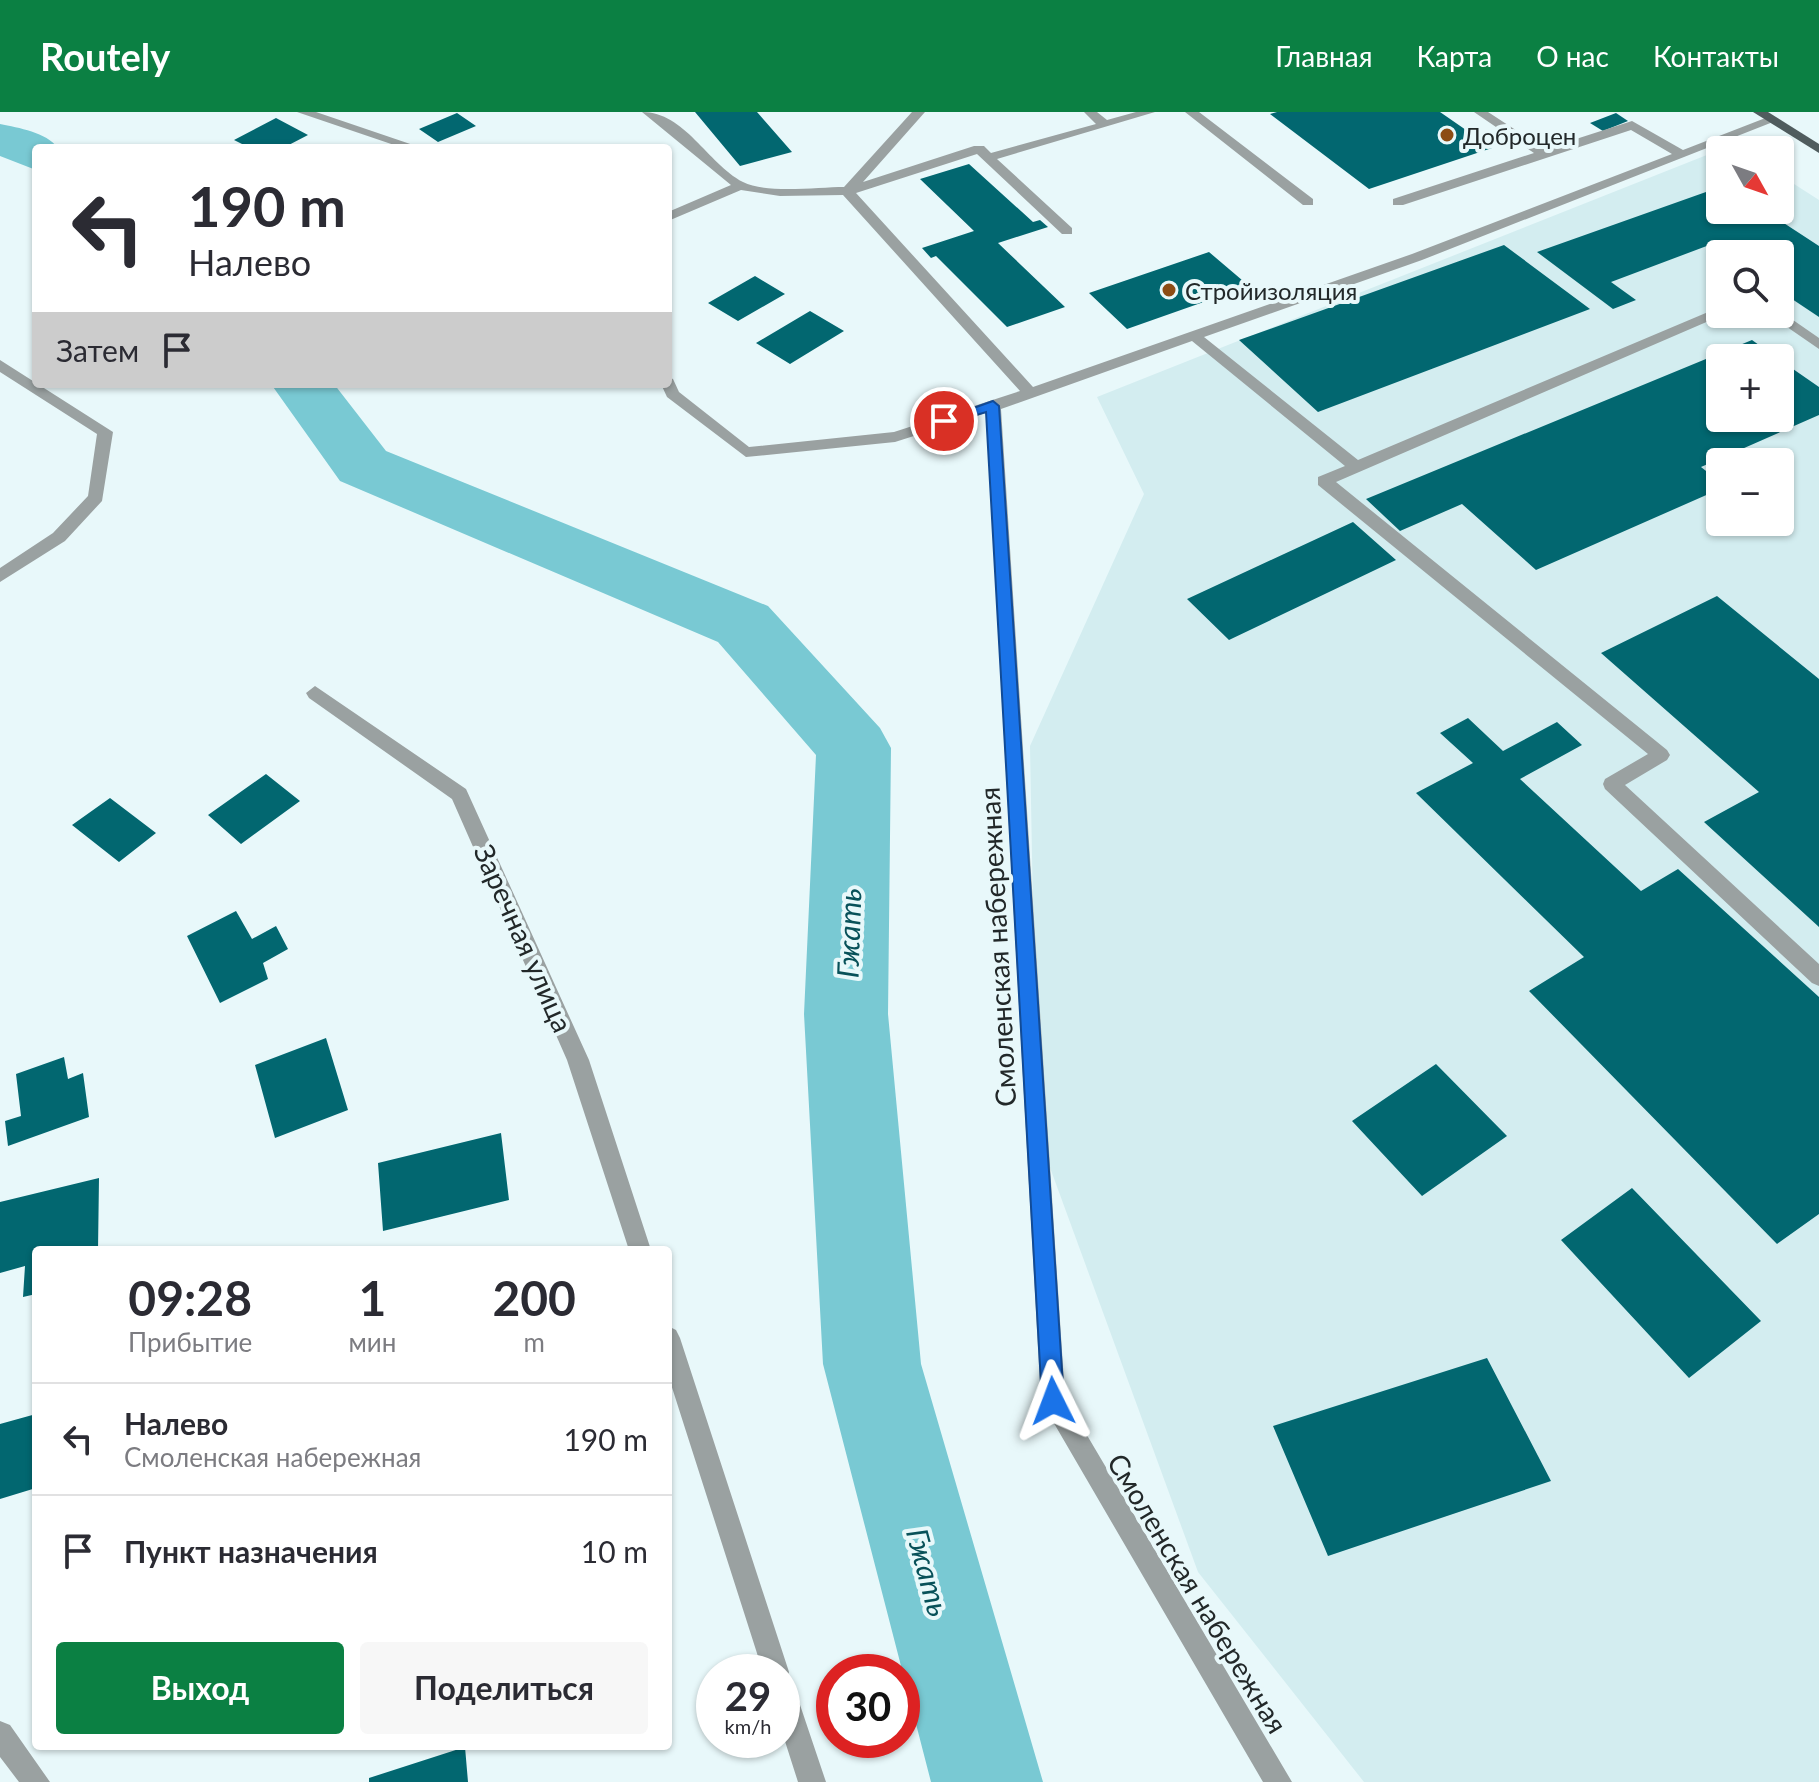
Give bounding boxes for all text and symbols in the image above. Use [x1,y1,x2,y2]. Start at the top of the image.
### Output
text: Routely [40,33,170,79]
text: Главная [1275,39,1373,73]
text: Карта [1417,39,1492,73]
text: О нас [1536,39,1609,73]
text: Контакты [1653,39,1779,73]
place label: Доброцен [1463,121,1576,150]
marker: Доброцен [1438,126,1456,144]
north arrow [1706,136,1794,224]
map controls [1706,136,1794,536]
text: 190 m [188,172,346,239]
icon: left [56,176,160,280]
text: Налево [188,240,311,284]
button: search [1706,240,1794,328]
place label: Стройизоляция [1185,276,1357,305]
marker: Стройизоляция [1160,281,1178,299]
icon: arrive [155,328,199,372]
text: Затем [56,332,139,368]
button: + [1706,344,1794,432]
pin [910,387,978,455]
icon: arrive [922,399,966,443]
button: − [1706,448,1794,536]
street label: Смоленская набережная [972,786,1022,1108]
street label: Заречная улица [467,839,581,1037]
water label: Гжать [828,887,868,979]
text: 09:28 [128,1269,252,1326]
text: 1 [358,1269,386,1326]
text: 200 [492,1269,576,1326]
text: Прибытие [128,1326,252,1358]
text: мин [348,1326,396,1358]
text: m [523,1326,545,1358]
position arrow [1011,1359,1095,1443]
text: Налево [124,1405,228,1441]
icon: left [56,1417,100,1461]
text: 190 m [563,1421,648,1457]
text: Смоленская набережная [124,1441,421,1473]
street label: Смоленская набережная [1101,1447,1295,1739]
water label: Гжать [900,1524,958,1620]
icon: arrive [56,1529,100,1573]
text: Пункт назначения [124,1533,378,1569]
text: 10 m [581,1533,648,1569]
button: Выход [56,1642,344,1734]
button: Поделиться [360,1642,648,1734]
speed limit sign: 30 [816,1654,920,1758]
text: 29 [725,1672,771,1720]
text: km/h [725,1714,771,1738]

